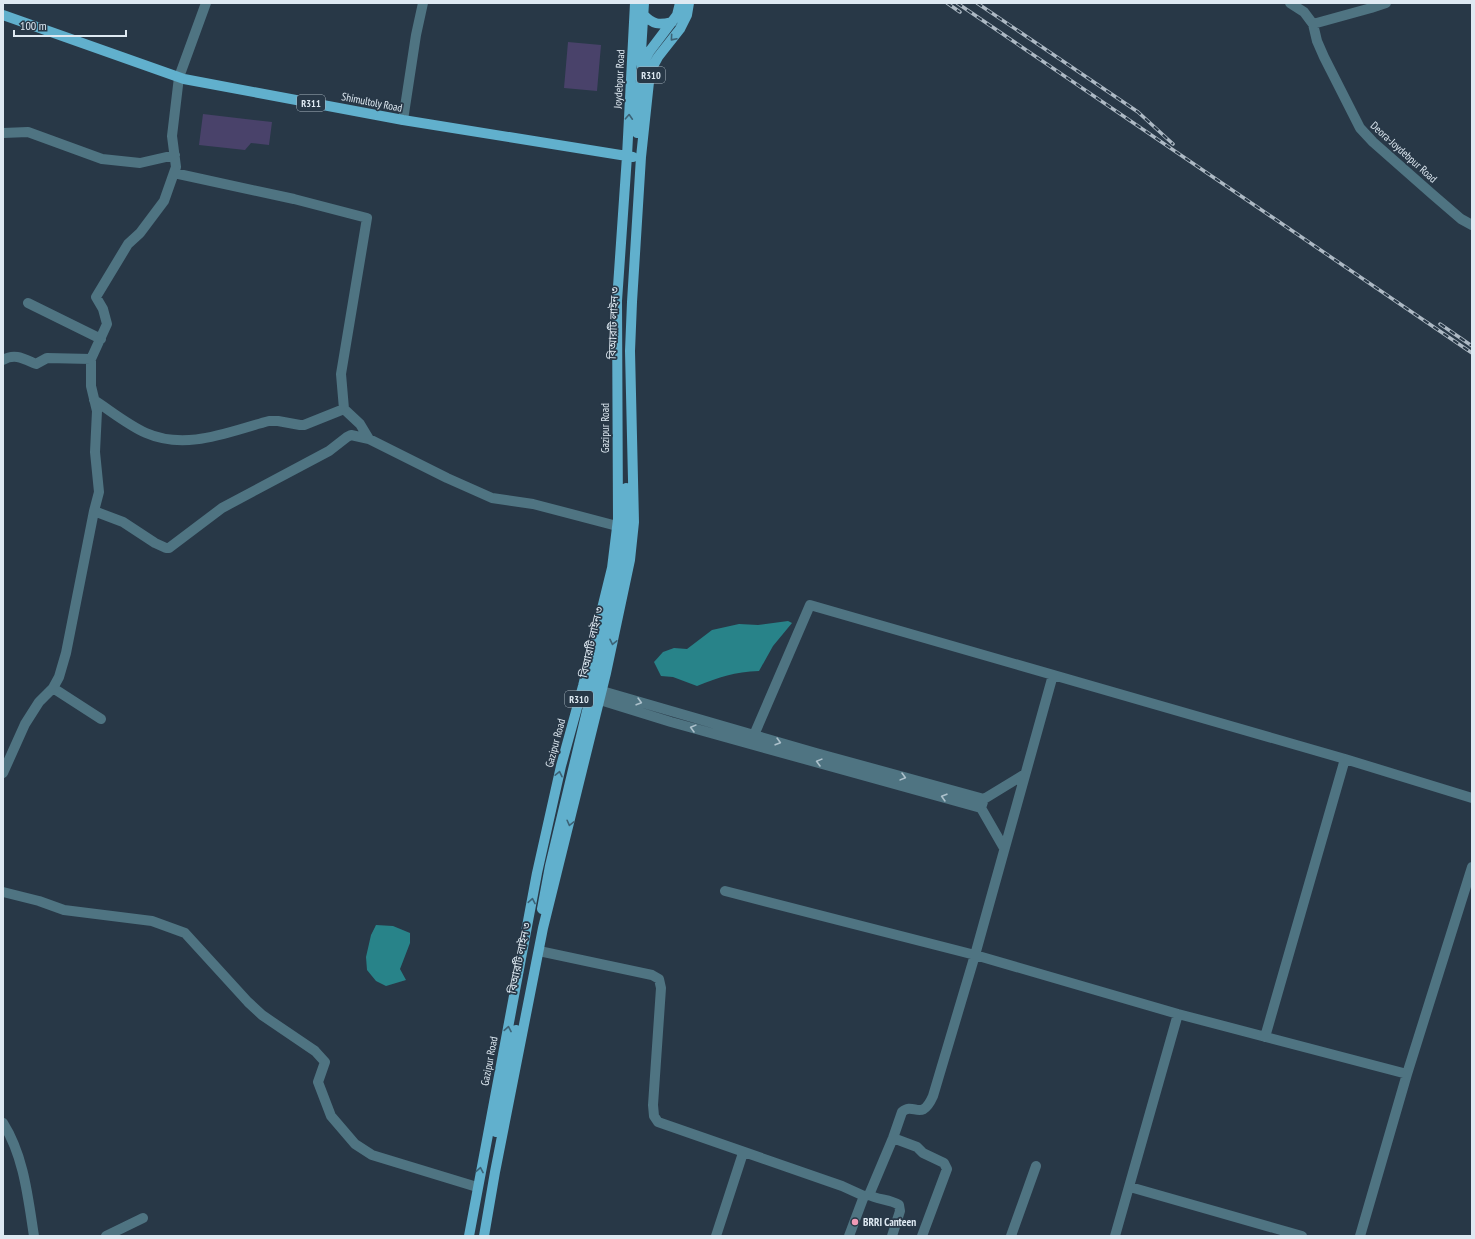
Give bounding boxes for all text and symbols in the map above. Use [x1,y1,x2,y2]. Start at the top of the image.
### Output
scale bar [14,12,126,38]
text: 100 m [20,18,47,33]
one-way arrow [671,33,678,40]
street label: Joydebpur Road [610,49,628,110]
road number: R310 [637,67,665,83]
street label: Shimultoly Road [340,89,404,115]
road number: R311 [297,95,325,111]
one-way arrow [625,114,633,120]
street label: Deora-Joydebpur Road [1368,118,1440,186]
street label: বিআরটি লাইন ৩ [605,286,621,360]
street label: Gazipur Road [598,403,612,453]
street label: বিআরটি লাইন ৩ [576,605,606,680]
one-way arrow [609,639,617,645]
road number: R310 [565,691,593,707]
one-way arrow [636,697,643,706]
street label: Gazipur Road [542,717,568,769]
one-way arrow [690,725,696,733]
one-way arrow [774,737,781,746]
one-way arrow [815,759,822,767]
one-way arrow [555,771,563,777]
one-way arrow [899,772,906,781]
one-way arrow [941,793,948,802]
one-way arrow [566,819,575,826]
one-way arrow [528,898,536,904]
street label: বিআরটি লাইন ৩ [504,921,533,996]
one-way arrow [503,1026,512,1032]
street label: Gazipur Road [477,1035,501,1087]
one-way arrow [476,1167,484,1173]
place label: BRRI Canteen [863,1215,916,1229]
marker: BRRI Canteen [850,1217,860,1227]

